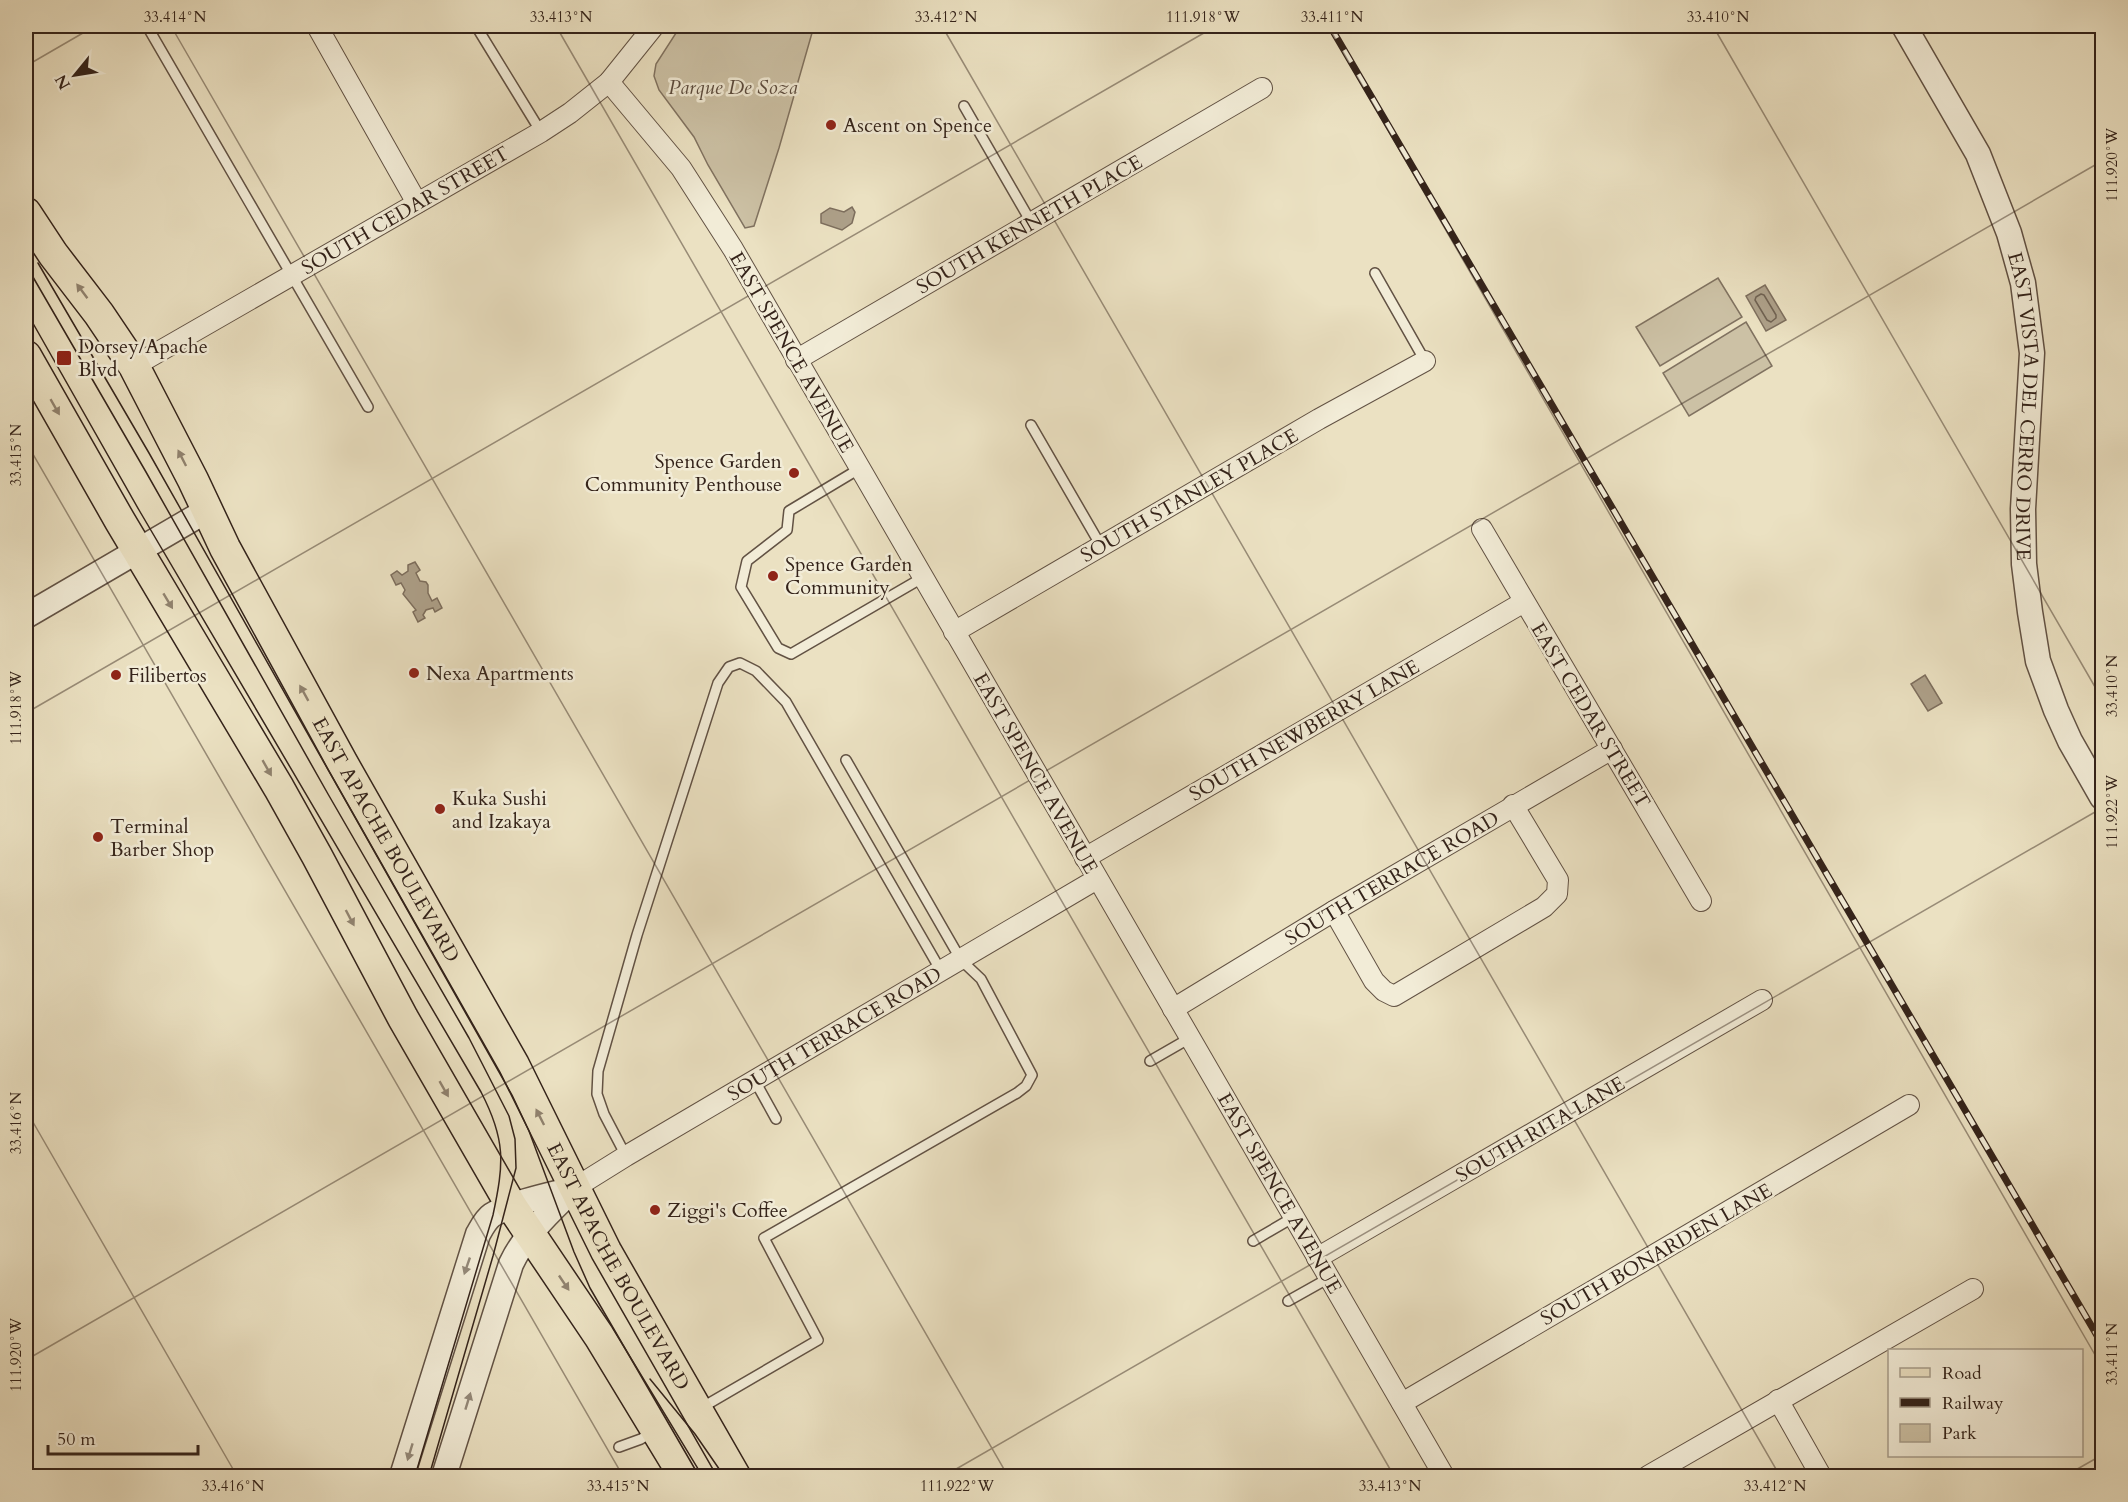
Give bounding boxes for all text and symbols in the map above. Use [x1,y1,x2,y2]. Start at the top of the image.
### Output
text: 33.414°N [144,7,207,27]
text: 33.413°N [530,7,593,27]
text: 33.412°N [915,7,978,27]
text: 111.918°W [1166,7,1241,27]
text: 33.411°N [1301,7,1364,27]
text: 33.410°N [1687,7,1750,27]
north arrow [45,45,105,105]
text: N [50,70,76,94]
park label: Parque De Soza [668,74,798,101]
place label: Ascent on Spence [843,112,992,139]
marker: Ascent on Spence [824,118,838,132]
text: 111.920°W [2102,127,2122,202]
street label: SOUTH CEDAR STREET [296,140,514,281]
street label: SOUTH KENNETH PLACE [911,149,1147,300]
street label: EAST SPENCE AVENUE [723,247,860,458]
street label: EAST VISTA DEL CERRO DRIVE [2001,249,2045,561]
one-way arrow [76,284,88,300]
place label: Dorsey/Apache Blvd [78,333,208,383]
marker: Dorsey/Apache Blvd [55,349,73,367]
one-way arrow [49,399,60,415]
street label: SOUTH STANLEY PLACE [1076,422,1303,569]
text: 33.415°N [6,423,26,486]
place label: Spence Garden Community Penthouse [585,448,783,498]
one-way arrow [178,449,188,467]
marker: Spence Garden Community Penthouse [787,466,801,480]
place label: Spence Garden Community [785,551,913,601]
marker: Spence Garden Community [766,569,780,583]
one-way arrow [162,593,173,609]
street label: EAST CEDAR STREET [1524,617,1657,813]
street label: SOUTH NEWBERRY LANE [1184,653,1424,808]
text: 33.410°N [2102,654,2122,717]
place label: Nexa Apartments [426,660,574,687]
place label: Filibertos [128,662,207,689]
marker: Nexa Apartments [407,666,421,680]
marker: Filibertos [109,668,123,682]
street label: EAST SPENCE AVENUE [967,668,1104,879]
text: 111.918°W [6,670,26,745]
one-way arrow [299,685,309,702]
street label: EAST APACHE BOULEVARD [306,712,466,967]
one-way arrow [262,760,272,777]
text: 111.922°W [2102,774,2122,849]
place label: Kuka Sushi and Izakaya [452,785,551,835]
marker: Kuka Sushi and Izakaya [433,802,447,816]
street label: SOUTH TERRACE ROAD [1280,805,1504,952]
place label: Terminal Barber Shop [110,813,214,863]
marker: Terminal Barber Shop [91,830,105,844]
one-way arrow [345,909,355,926]
street label: SOUTH TERRACE ROAD [722,960,947,1107]
street label: SOUTH RITA LANE [1451,1070,1630,1189]
one-way arrow [438,1081,449,1097]
street label: EAST SPENCE AVENUE [1211,1088,1348,1299]
text: 33.416°N [6,1091,26,1154]
one-way arrow [536,1108,545,1125]
street label: EAST APACHE BOULEVARD [541,1138,696,1395]
street label: SOUTH BONARDEN LANE [1536,1177,1777,1332]
place label: Ziggi's Coffee [667,1197,788,1224]
marker: Ziggi's Coffee [648,1203,662,1217]
one-way arrow [461,1257,471,1275]
one-way arrow [558,1274,570,1290]
text: 111.920°W [6,1317,26,1392]
text: 33.411°N [2102,1322,2122,1385]
legend [1888,1349,2083,1457]
text: Road [1942,1361,1982,1386]
text: Railway [1942,1391,2004,1416]
one-way arrow [464,1392,473,1410]
scale bar [48,1418,198,1456]
text: Park [1942,1421,1977,1446]
text: 50 m [57,1427,96,1452]
one-way arrow [405,1443,414,1461]
text: 33.416°N [202,1476,265,1496]
text: 33.415°N [587,1476,650,1496]
text: 111.922°W [920,1476,995,1496]
text: 33.413°N [1359,1476,1422,1496]
text: 33.412°N [1744,1476,1807,1496]

